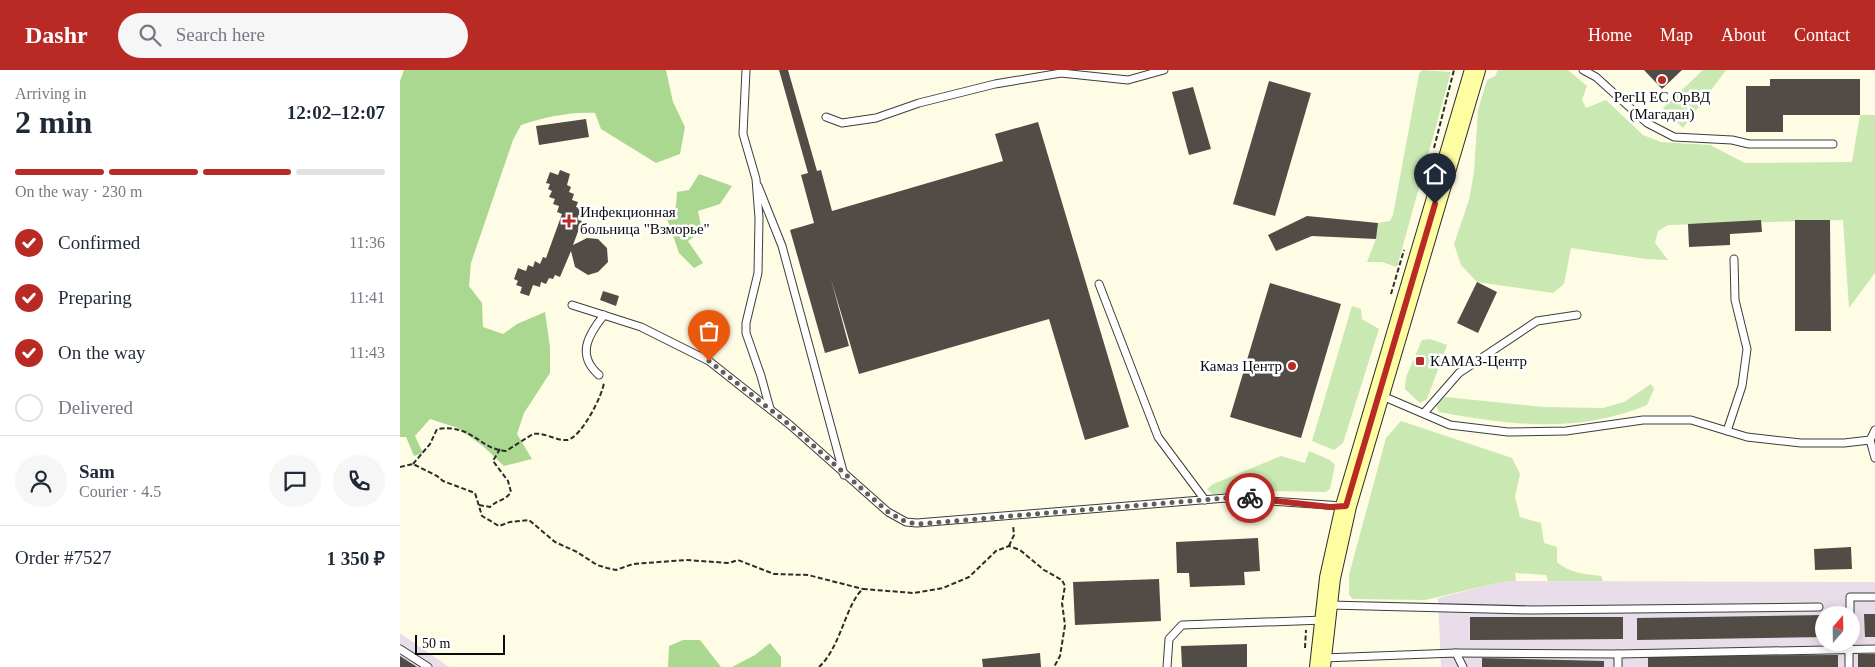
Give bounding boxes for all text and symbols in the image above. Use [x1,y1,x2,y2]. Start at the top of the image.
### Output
search box [118,13,468,58]
icon: search [136,21,164,49]
text: Dashr [25,22,88,48]
text: Search here [176,24,265,45]
text: Home [1588,25,1632,45]
text: Map [1660,25,1693,45]
text: About [1721,25,1766,45]
text: Contact [1794,25,1850,45]
marker: РегЦ ЕС ОрВД (Магадан) [1656,74,1668,86]
text: Arriving in [15,85,87,102]
place label: РегЦ ЕС ОрВД (Магадан) [1614,89,1710,123]
text: 12:02–12:07 [287,102,385,123]
text: 2 min [15,104,92,140]
pin [1414,153,1456,204]
icon: home [1421,160,1449,188]
text: On the way · 230 m [15,183,143,200]
place label: Инфекционная больница "Взморье" [580,204,710,237]
marker: Инфекционная больница "Взморье" [562,214,576,228]
icon: check [15,229,43,257]
text: Confirmed [58,232,140,253]
text: 11:36 [349,234,385,251]
icon: check [15,284,43,312]
text: Preparing [58,287,132,308]
text: 11:41 [349,289,385,306]
pin [688,310,730,361]
icon: bag [695,317,723,345]
icon: check [15,339,43,367]
text: On the way [58,342,146,363]
text: 11:43 [349,344,385,361]
place label: КАМАЗ-Центр [1430,353,1527,369]
marker: КАМАЗ-Центр [1414,355,1426,367]
place label: Камаз Центр [1200,358,1282,374]
marker: Камаз Центр [1286,360,1298,372]
text: Delivered [58,397,133,418]
button: person [15,455,67,507]
button: chat [269,455,321,507]
button: phone [333,455,385,507]
text: Sam [79,461,115,482]
courier [1225,473,1275,523]
text: Courier · 4.5 [79,483,161,500]
icon: bike [1236,484,1264,512]
text: Order #7527 [15,547,112,568]
text: 1 350 ₽ [326,548,385,569]
north arrow [1815,606,1860,651]
map controls [1815,606,1860,651]
scale bar [415,632,505,655]
text: 50 m [422,636,450,651]

